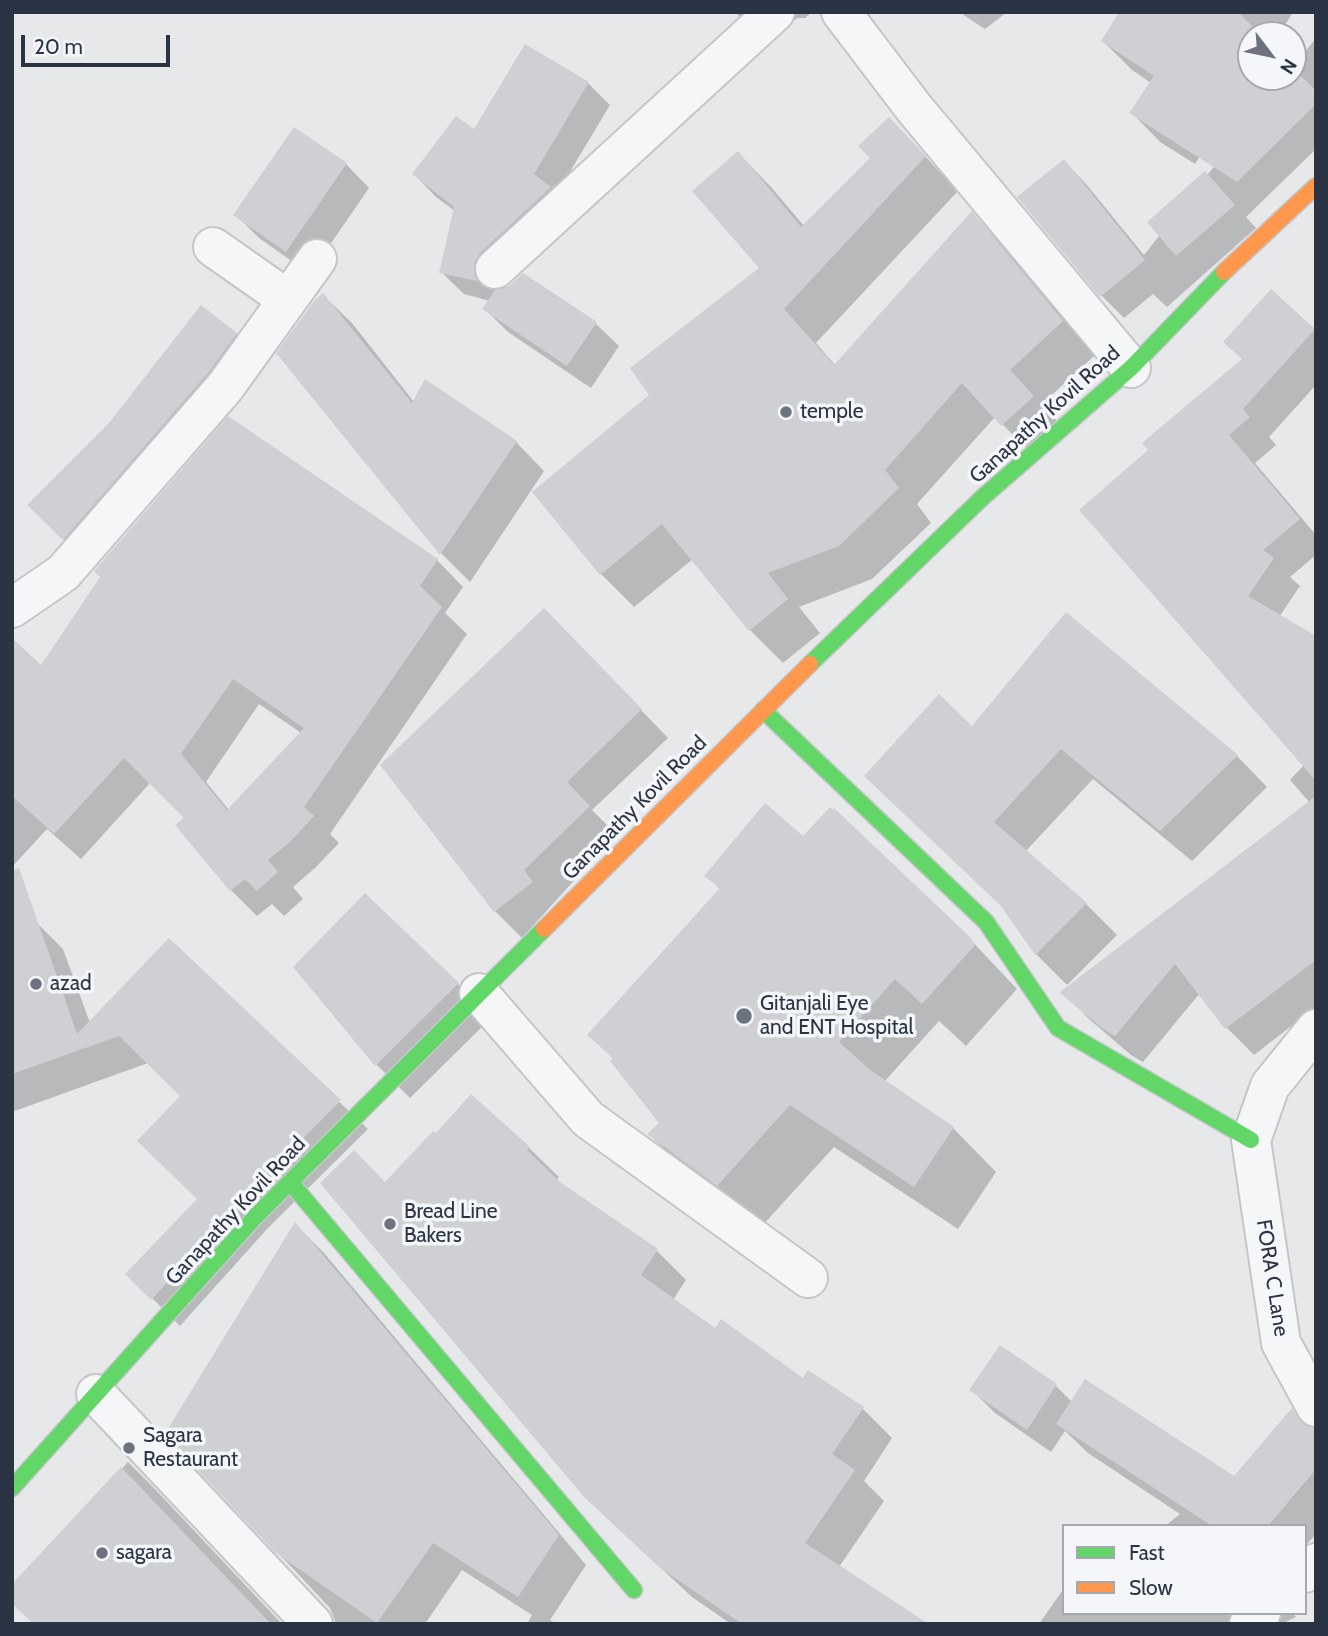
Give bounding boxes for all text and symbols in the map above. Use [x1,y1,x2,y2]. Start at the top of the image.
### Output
scale bar [24,21,173,65]
north arrow [1237,21,1307,91]
text: 20 m [34,34,83,59]
text: N [1275,55,1302,78]
street label: Ganapathy Kovil Road [965,341,1125,489]
place label: temple [800,399,863,425]
marker: temple [778,404,794,420]
street label: Ganapathy Kovil Road [558,731,712,885]
place label: azad [50,971,92,997]
marker: azad [28,976,44,992]
place label: Gitanjali Eye and ENT Hospital [760,991,914,1041]
marker: Gitanjali Eye and ENT Hospital [734,1006,754,1026]
street label: Ganapathy Kovil Road [161,1132,311,1290]
place label: Bread Line Bakers [404,1199,497,1249]
marker: Bread Line Bakers [382,1216,398,1232]
street label: FORA C Lane [1250,1218,1294,1338]
place label: Sagara Restaurant [143,1423,238,1473]
marker: Sagara Restaurant [121,1440,137,1456]
legend [1062,1524,1307,1615]
place label: sagara [116,1540,172,1566]
text: Fast [1129,1540,1165,1565]
marker: sagara [94,1545,110,1561]
text: Slow [1129,1575,1173,1600]

